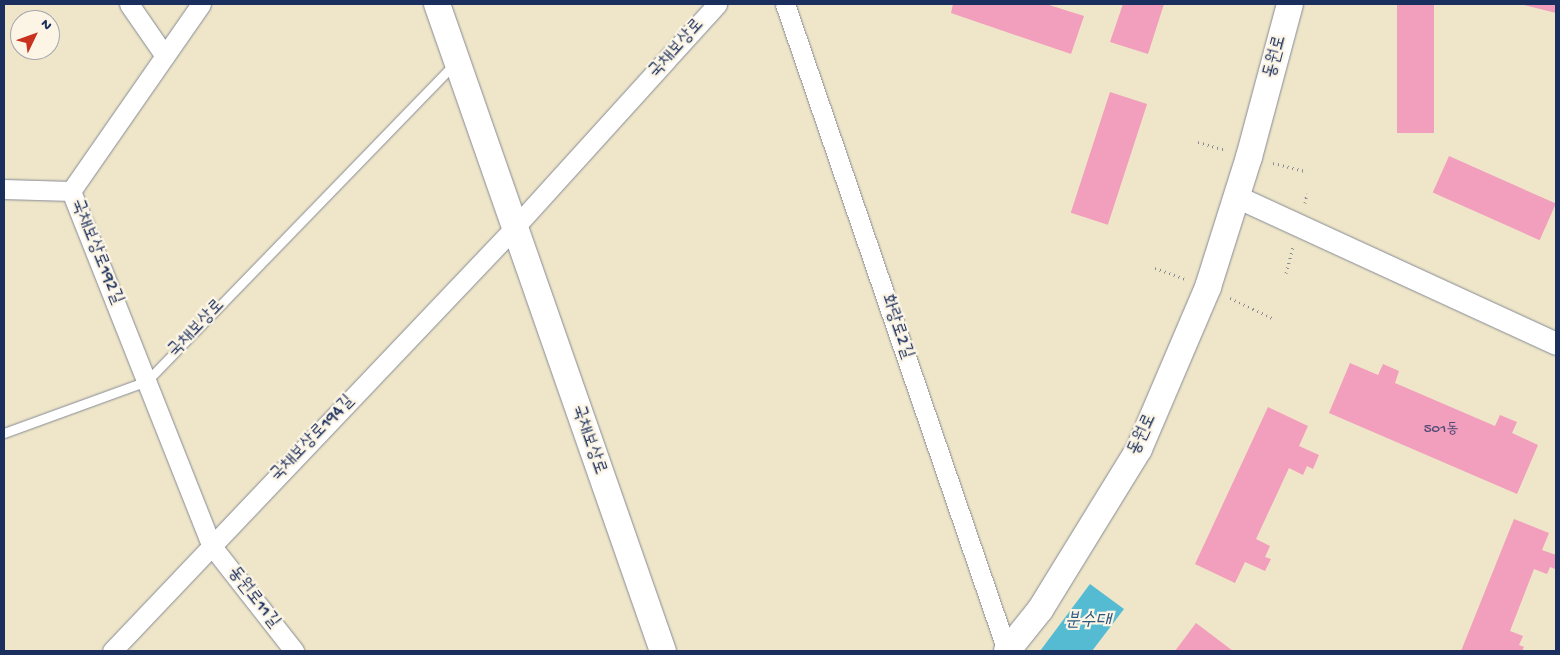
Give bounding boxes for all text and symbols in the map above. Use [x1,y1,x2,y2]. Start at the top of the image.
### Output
north arrow [10,10,60,60]
street label: 국채보상로 [645,15,709,83]
text: N [36,16,55,34]
street label: 동원로 [1260,33,1292,81]
street label: 국채보상로192길 [65,196,127,308]
street label: 화랑로2길 [875,292,917,362]
street label: 국채보상로 [164,295,230,363]
street label: 국채보상로194길 [266,391,360,487]
street label: 국채보상로 [566,402,610,478]
street label: 동원로 [1124,411,1162,459]
house number: 501동 [1424,421,1458,439]
street label: 동원로11길 [222,563,284,633]
water label: 분수대 [1065,611,1111,633]

